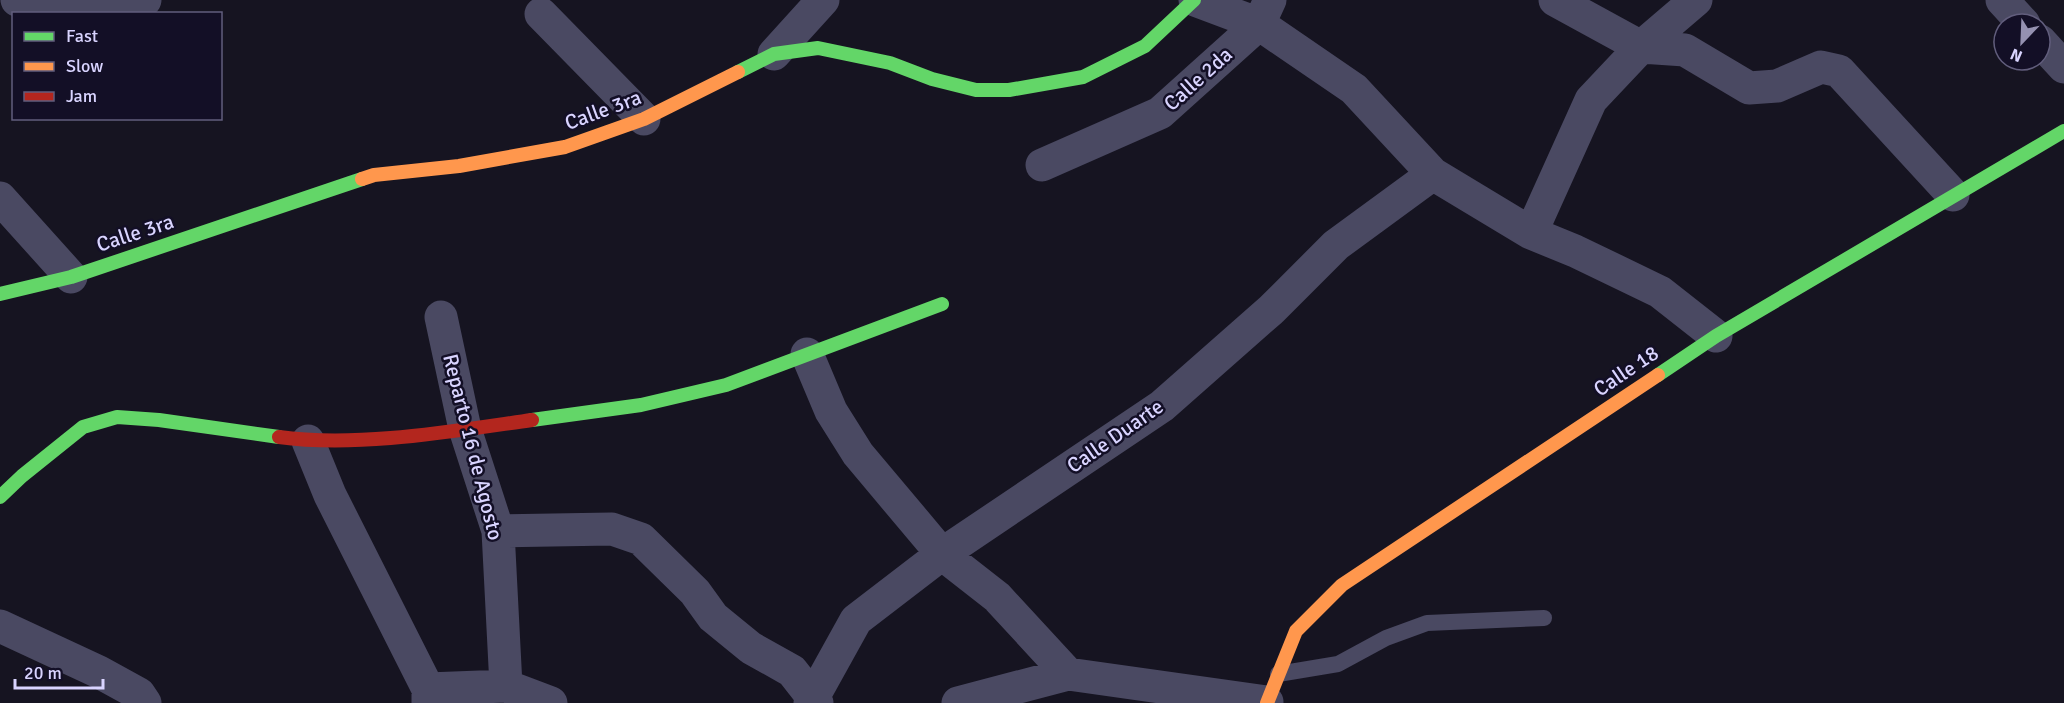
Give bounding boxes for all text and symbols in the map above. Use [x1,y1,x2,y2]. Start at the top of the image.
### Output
legend [12,12,222,120]
north arrow [1992,12,2052,72]
text: Fast [66,25,98,47]
street label: Calle 2da [1158,41,1238,117]
text: N [2007,44,2026,66]
text: Slow [66,55,103,77]
street label: Calle 3ra [561,84,645,136]
text: Jam [66,85,97,107]
street label: Calle 3ra [93,208,177,258]
street label: Calle 18 [1589,340,1663,402]
street label: Reparto 16 de Agosto [437,351,509,543]
street label: Calle Duarte [1062,393,1168,479]
scale bar [15,652,104,690]
text: 20 m [24,662,62,684]

